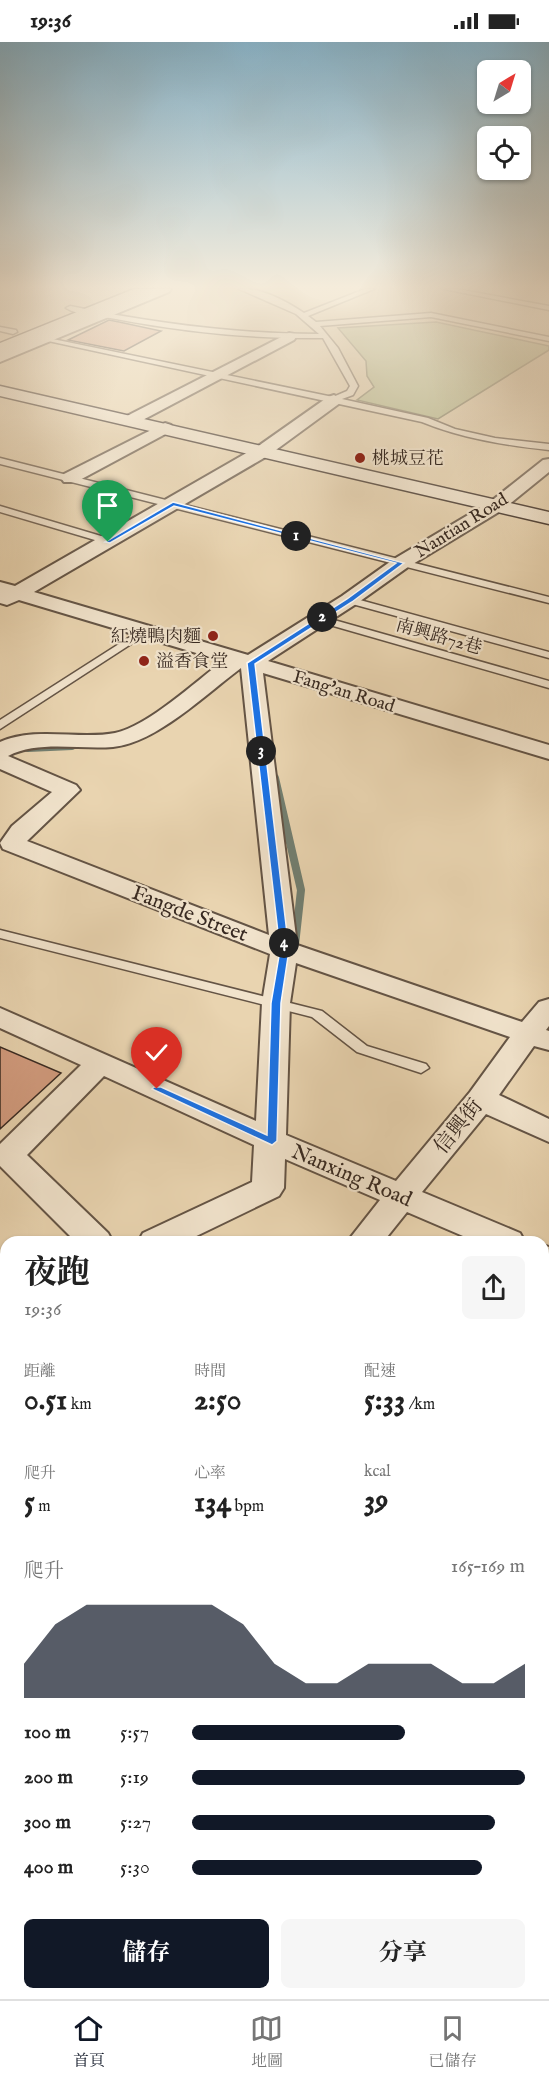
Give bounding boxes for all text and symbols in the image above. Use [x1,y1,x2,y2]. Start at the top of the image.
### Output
text: 19:36 [30,7,71,35]
north arrow [477,60,531,114]
map controls [477,60,531,180]
button: locate [477,126,531,180]
place label: 桃城豆花 [372,448,444,471]
marker: 桃城豆花 [353,451,367,465]
pin [82,480,133,542]
street label: Nantian Road [411,488,513,564]
icon: arrive [91,489,124,522]
pin: 1 [281,521,311,551]
text: 1 [293,526,299,546]
pin: 2 [307,602,337,632]
text: 2 [318,607,326,627]
street label: 南興路72巷 [393,614,484,661]
place label: 紅燒鴨肉麵 [111,626,201,649]
marker: 紅燒鴨肉麵 [206,629,220,643]
place label: 溢香食堂 [156,651,228,674]
marker: 溢香食堂 [137,654,151,668]
street label: Fang'an Road [290,666,398,719]
pin: 3 [246,736,276,766]
text: 3 [258,741,264,761]
street label: Fangde Street [128,880,251,949]
pin: 4 [269,928,299,958]
text: 4 [280,933,288,953]
pin [131,1027,182,1089]
icon: check [140,1036,173,1069]
street label: 信興街 [429,1094,489,1160]
street label: Nanxing Road [287,1139,416,1214]
text: 夜跑 [24,1253,90,1295]
button: share [462,1256,525,1319]
text: 19:36 [24,1297,61,1322]
text: 距離 [24,1362,56,1382]
text: 時間 [194,1362,226,1382]
text: 配速 [364,1362,396,1382]
text: 0.51 [24,1382,67,1420]
text: 2:50 [194,1382,241,1420]
text: 5:33 [364,1382,405,1420]
text: km [67,1395,92,1415]
text: /km [405,1395,435,1415]
text: kcal [364,1462,391,1482]
text: 爬升 [24,1464,56,1484]
text: 心率 [194,1464,226,1484]
text: 39 [364,1482,388,1520]
text: 5 [24,1484,35,1522]
text: 134 [194,1484,231,1522]
text: m [35,1497,51,1517]
text: bpm [231,1497,264,1517]
text: 165–169 m [451,1554,525,1579]
text: 爬升 [24,1559,64,1584]
text: 100 m [24,1720,71,1745]
text: 5:57 [120,1720,149,1745]
text: 200 m [24,1765,73,1790]
text: 5:19 [120,1765,149,1790]
text: 300 m [24,1810,71,1835]
text: 5:27 [120,1810,151,1835]
text: 400 m [24,1855,73,1880]
text: 5:30 [120,1855,150,1880]
button: 儲存 [24,1919,269,1988]
button: 分享 [281,1919,525,1988]
tab: 首頁 [72,2012,105,2072]
tab: 地圖 [250,2012,283,2072]
tab: 已儲存 [428,2012,476,2072]

